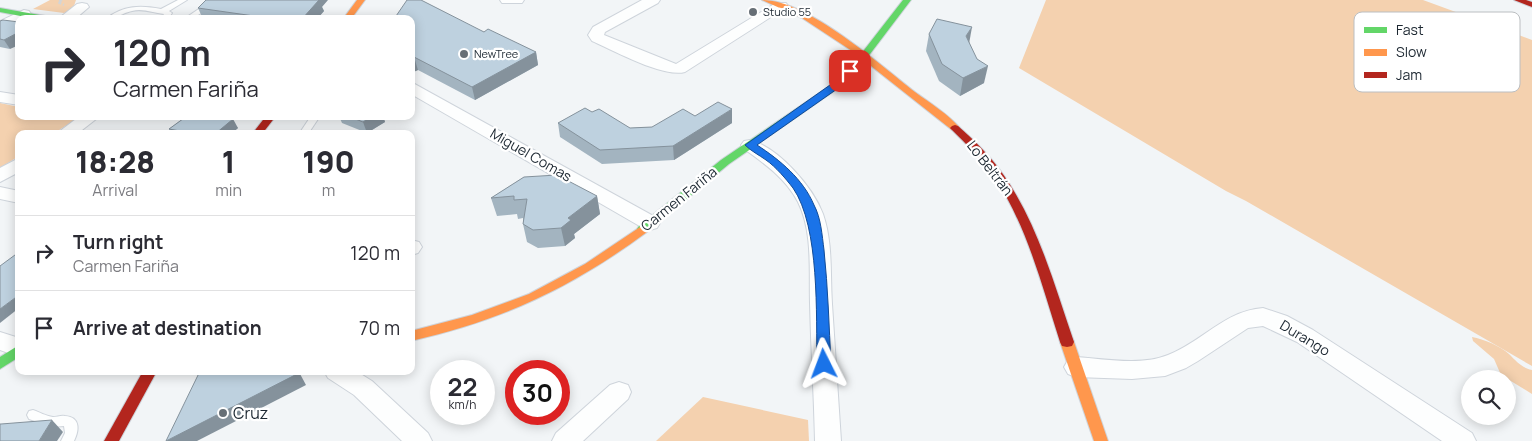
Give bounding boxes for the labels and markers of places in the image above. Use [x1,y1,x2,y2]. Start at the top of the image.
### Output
place label: Studio 55 [763,4,811,19]
marker: Studio 55 [747,6,759,18]
place label: NewTree [474,46,519,61]
marker: NewTree [458,48,470,60]
pin [829,50,871,92]
place label: Cruz [233,402,268,424]
marker: Cruz [217,407,229,419]

